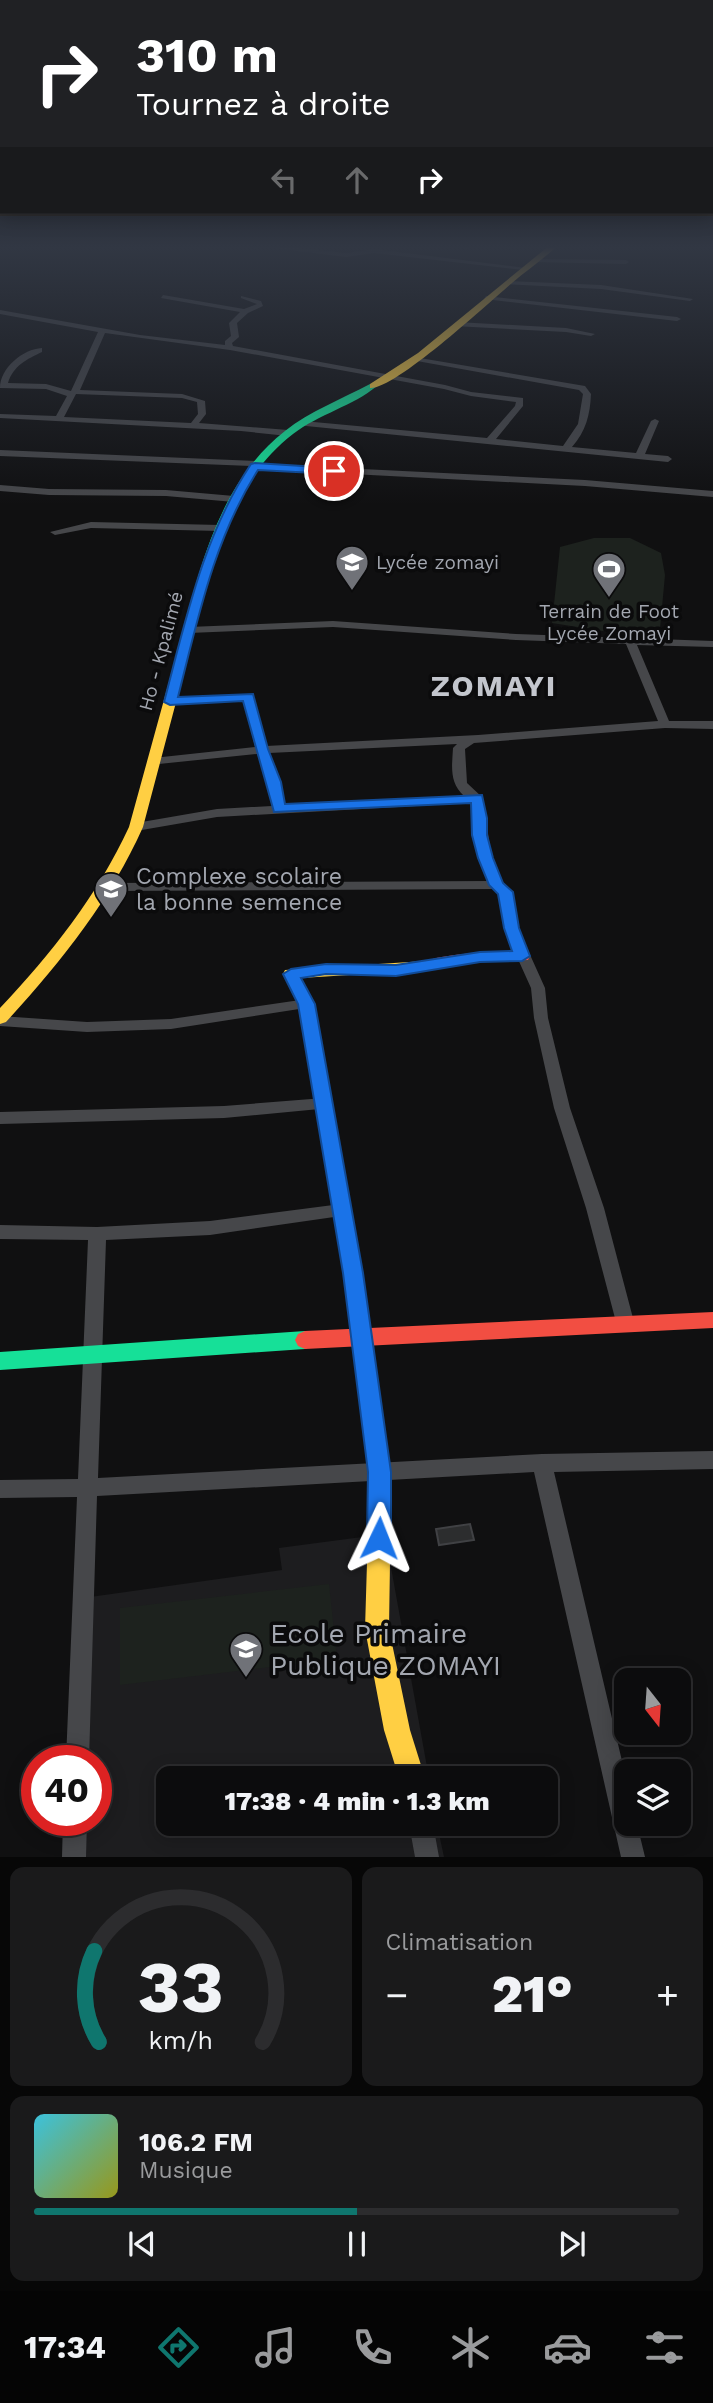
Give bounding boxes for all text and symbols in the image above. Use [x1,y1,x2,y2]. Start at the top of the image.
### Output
text: 310 m [136,26,278,84]
icon: right [21,28,112,119]
text: Tournez à droite [136,85,391,123]
icon: left [265,161,303,199]
icon: ahead [338,161,376,199]
icon: right [411,161,449,199]
pin [304,441,364,501]
icon: arrive [315,452,353,490]
school or university icon: Lycée zomayi [333,543,371,592]
sports icon: Terrain de Foot Lycée Zomayi [590,550,628,599]
place label: Lycée zomayi [376,551,499,574]
street label: Ho - Kpalimé [134,589,188,713]
place label: Terrain de Foot Lycée Zomayi [539,600,679,645]
district label: ZOMAYI [431,668,557,703]
place label: Complexe scolaire la bonne semence [136,863,342,916]
school or university icon: Complexe scolaire la bonne semence [92,870,130,919]
position arrow [342,1501,416,1575]
place label: Ecole Primaire Publique ZOMAYI [270,1617,501,1682]
school or university icon: Ecole Primaire Publique ZOMAYI [227,1630,265,1679]
north arrow [614,1668,691,1745]
map controls [614,1668,691,1836]
speed limit sign: 40 [21,1745,112,1836]
button: layers [614,1759,691,1836]
text: 17:38 · 4 min · 1.3 km [224,1786,490,1816]
text: Climatisation [386,1929,533,1956]
text: 33 [138,1945,224,2031]
text: 21° [492,1964,573,2025]
text: − [386,1973,408,2017]
text: + [656,1973,679,2017]
text: km/h [149,2026,213,2055]
text: 106.2 FM [139,2127,253,2157]
text: Musique [139,2157,233,2184]
icon: previous [123,2225,161,2263]
icon: pause [338,2225,376,2263]
icon: next [553,2225,591,2263]
icon: directions [154,2323,203,2372]
icon: music [251,2323,300,2372]
icon: phone [348,2323,397,2372]
icon: climate [446,2323,495,2372]
icon: car [543,2323,592,2372]
icon: filters [640,2323,689,2372]
text: 17:34 [24,2328,106,2366]

